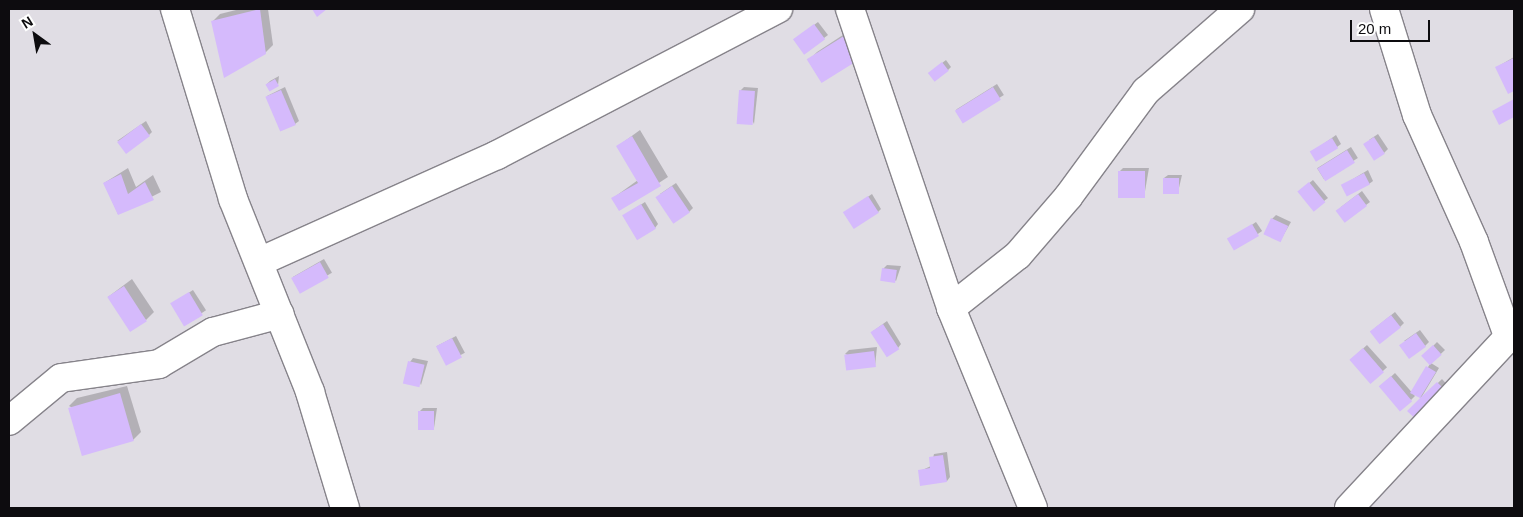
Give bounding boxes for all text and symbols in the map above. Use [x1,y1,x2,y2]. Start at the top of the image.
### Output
north arrow [10,10,60,60]
scale bar [1353,10,1433,42]
text: N [19,13,36,32]
text: 20 m [1358,20,1391,37]

